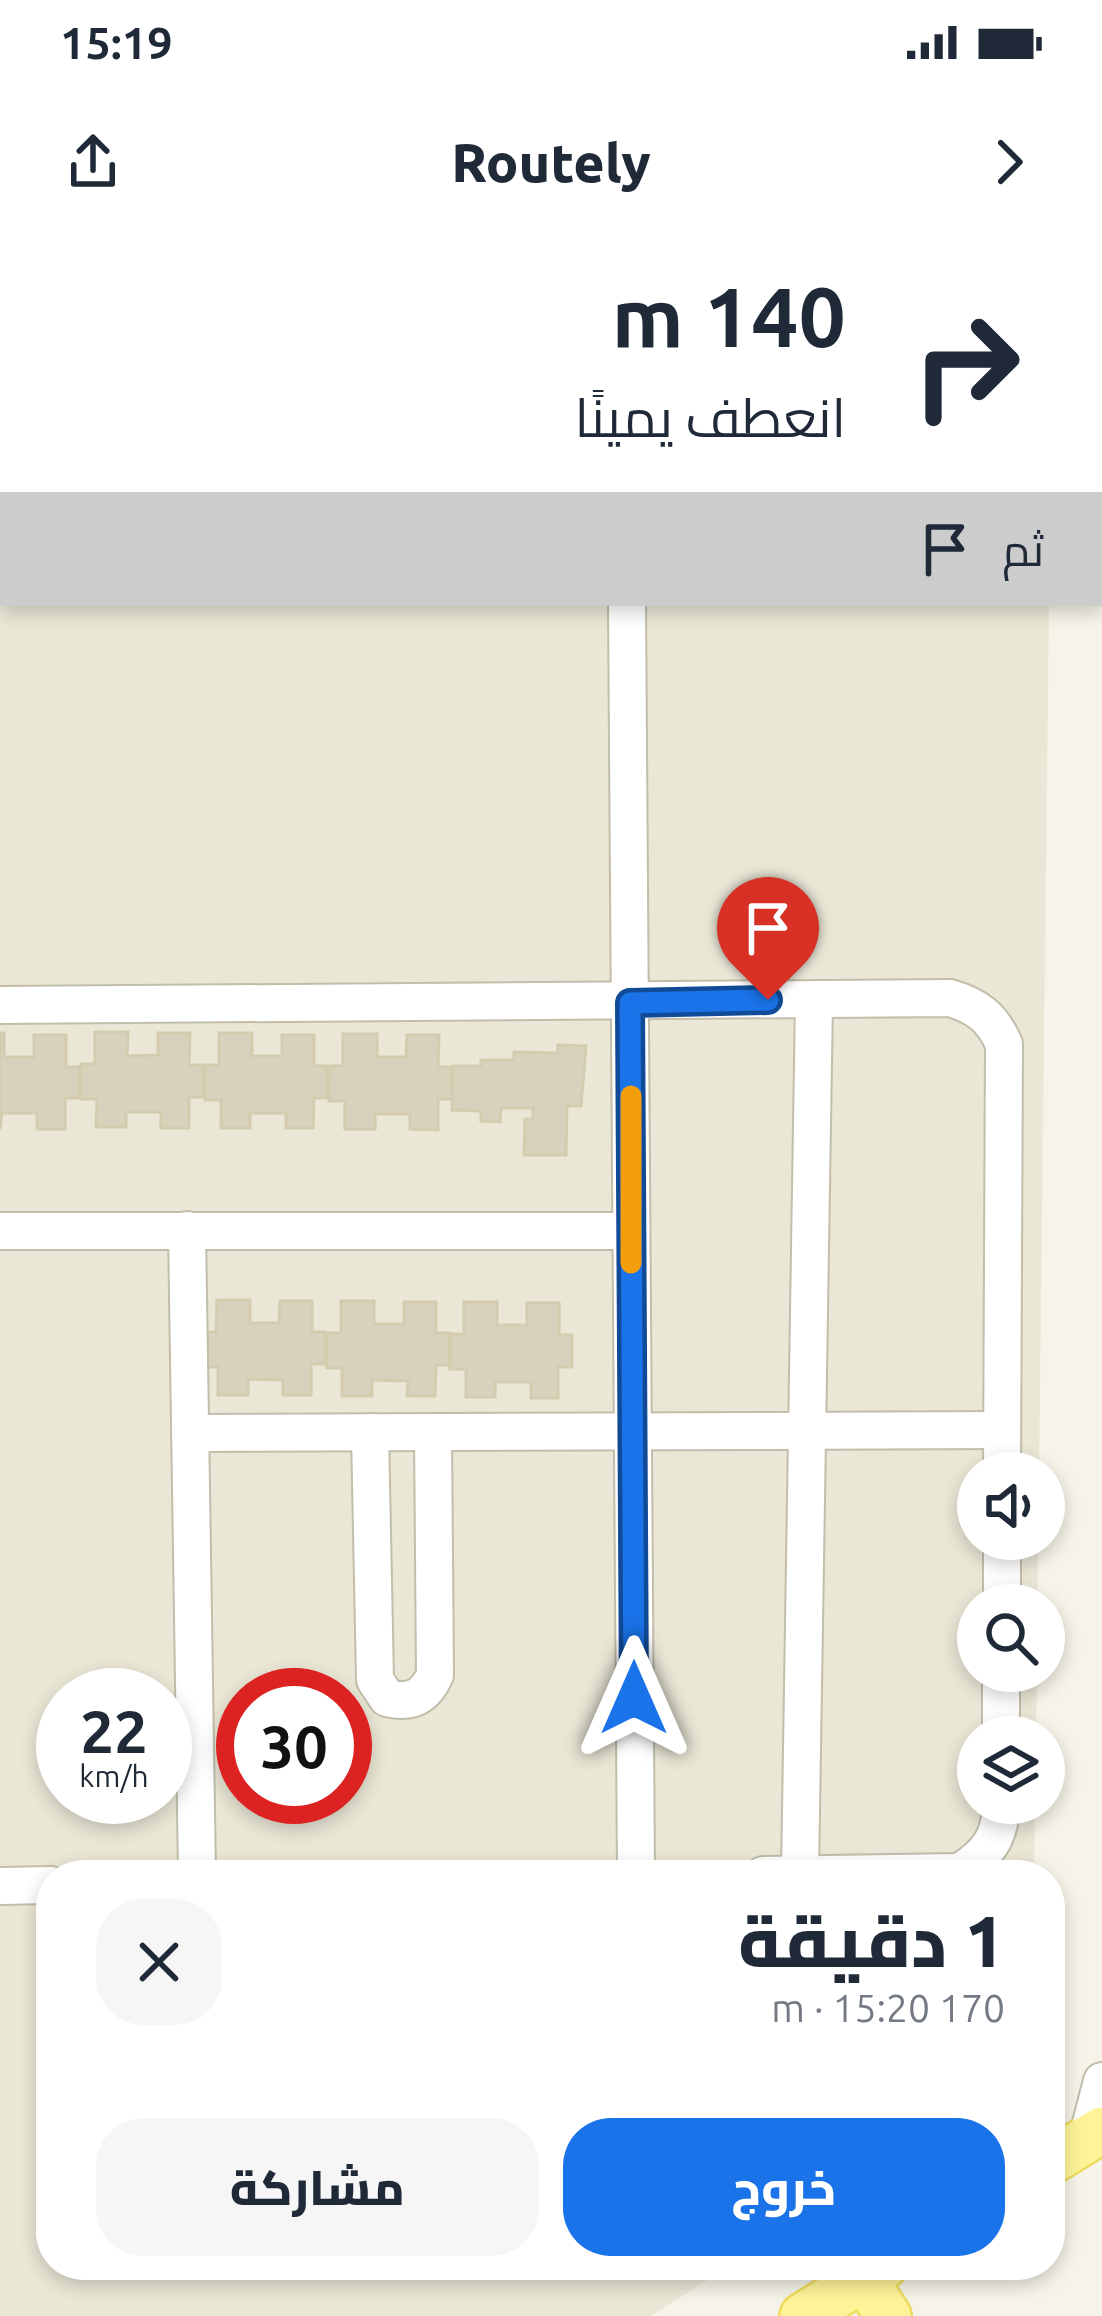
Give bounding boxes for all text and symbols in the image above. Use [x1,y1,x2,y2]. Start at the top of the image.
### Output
text: 15:19 [60,17,173,68]
icon: share [60,129,126,195]
icon: forward [976,129,1042,195]
text: Routely [451,132,651,192]
text: 140 m [612,269,846,363]
icon: right [888,288,1044,444]
text: انعطف يمينًا [574,387,846,447]
icon: arrive [912,516,978,582]
text: ثم [1002,524,1044,575]
pin [717,877,819,1000]
icon: arrive [735,895,801,961]
map controls [957,1452,1065,1824]
button: sound [957,1452,1065,1560]
button: search [957,1584,1065,1692]
position arrow [571,1635,697,1761]
speed limit sign: 30 [216,1668,372,1824]
text: 22 [80,1697,148,1764]
button: layers [957,1716,1065,1824]
text: km/h [79,1759,149,1793]
button: close [96,1899,222,2025]
text: 1 دقيقة [738,1900,1005,1981]
text: 170 m · 15:20 [771,1986,1005,2029]
button: مشاركة [96,2118,539,2256]
button: خروج [563,2118,1005,2256]

